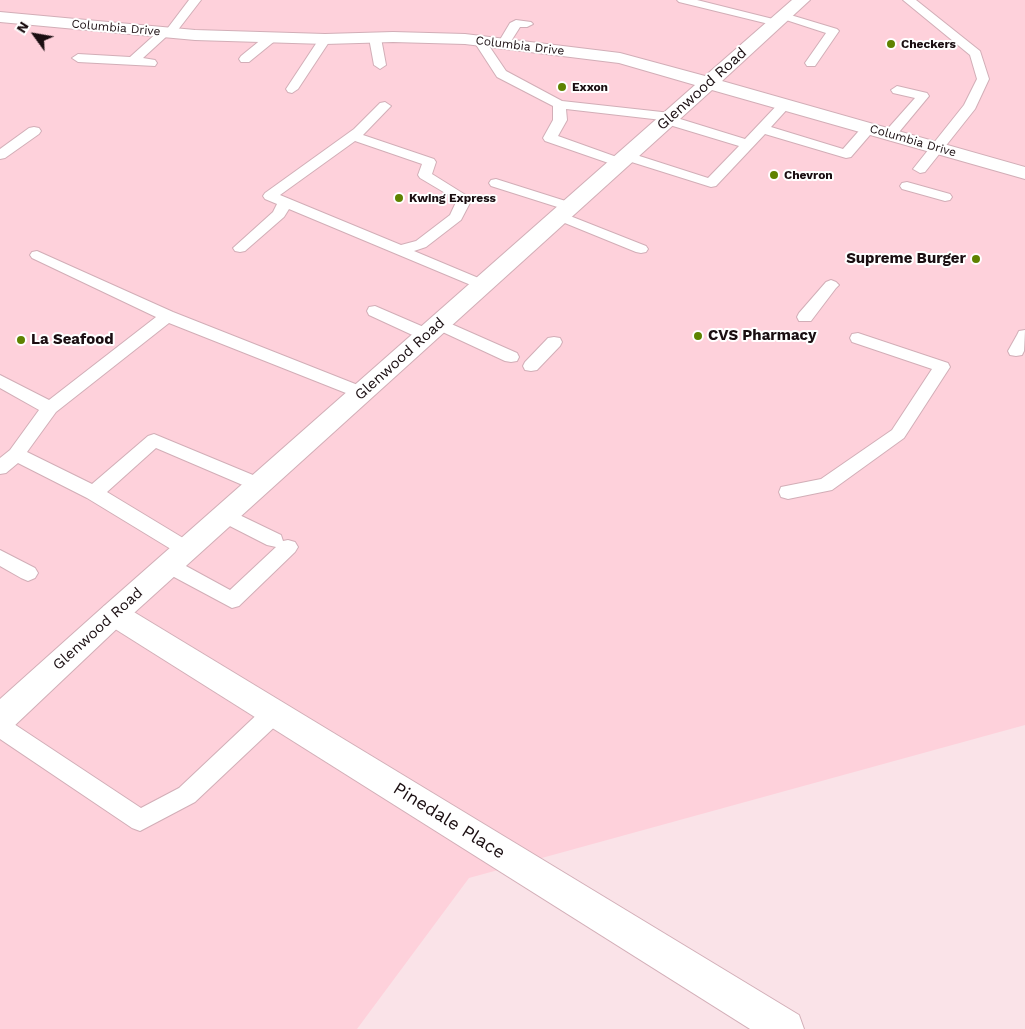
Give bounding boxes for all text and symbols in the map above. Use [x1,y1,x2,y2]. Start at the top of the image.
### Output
north arrow [10,10,60,60]
street label: Columbia Drive [71,17,161,39]
text: N [13,18,32,36]
street label: Columbia Drive [475,33,565,59]
place label: Checkers [901,37,956,51]
marker: Checkers [885,38,897,50]
street label: Glenwood Road [653,44,751,134]
place label: Exxon [572,80,608,94]
marker: Exxon [556,81,568,93]
street label: Columbia Drive [868,122,958,160]
place label: Chevron [784,168,833,182]
marker: Chevron [768,169,780,181]
place label: Kwing Express [409,191,496,205]
marker: Kwing Express [393,192,405,204]
place label: Supreme Burger [846,250,966,268]
marker: Supreme Burger [970,253,982,265]
street label: Glenwood Road [351,314,449,404]
place label: CVS Pharmacy [708,327,816,345]
marker: CVS Pharmacy [692,330,704,342]
place label: La Seafood [31,331,114,349]
marker: La Seafood [15,334,27,346]
street label: Glenwood Road [49,584,147,674]
street label: Pinedale Place [389,778,509,864]

